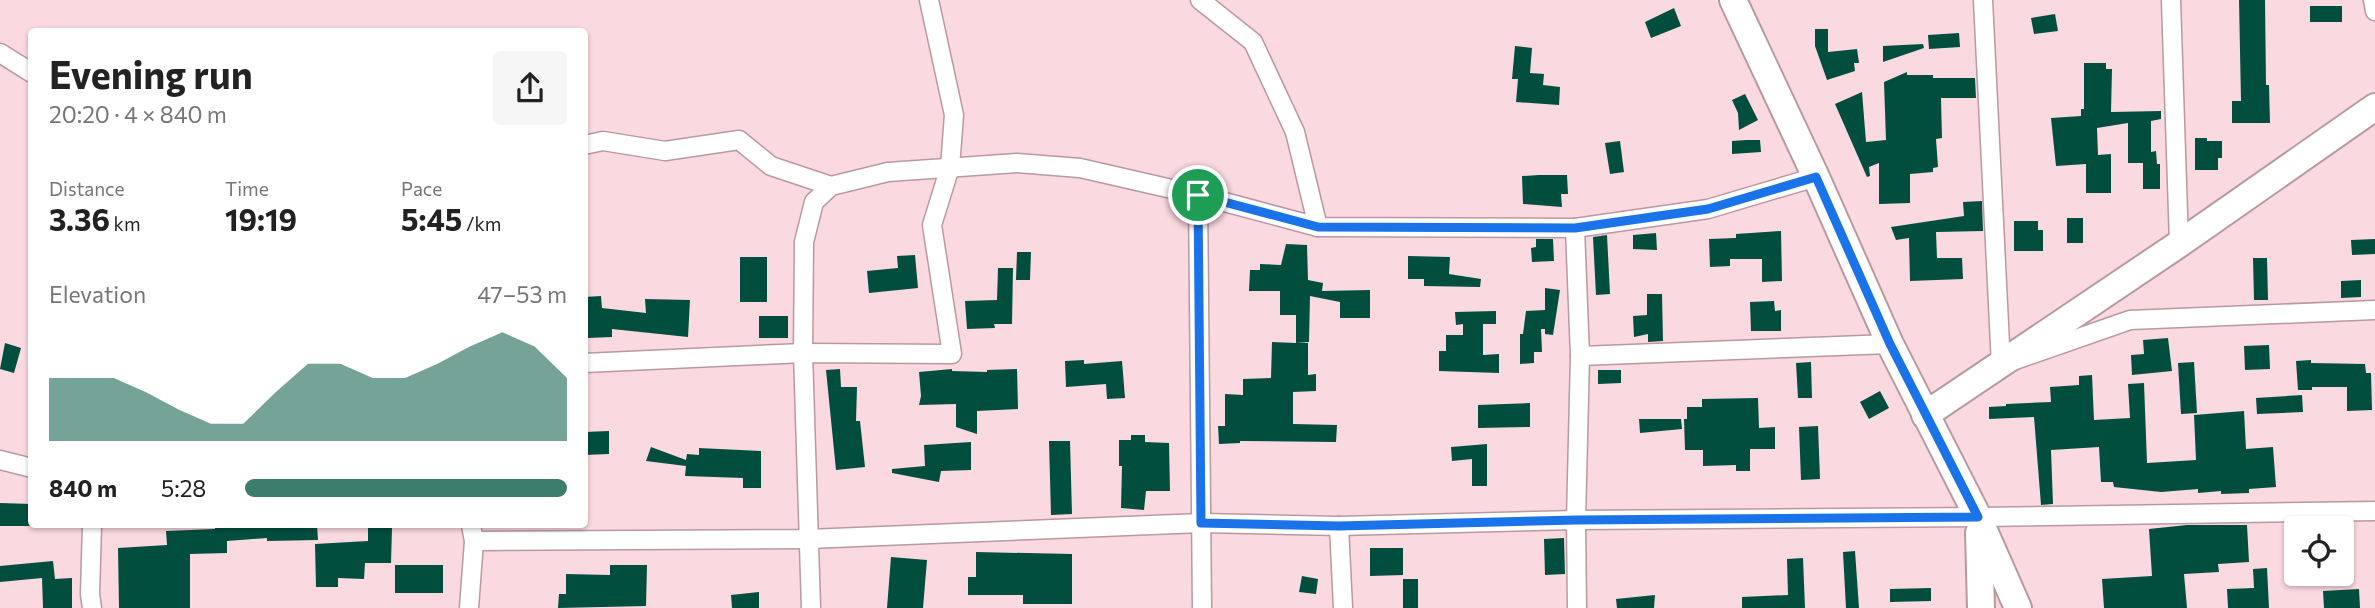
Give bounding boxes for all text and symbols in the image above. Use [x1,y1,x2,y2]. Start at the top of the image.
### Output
text: Evening run [49,50,253,97]
button: share [493,51,567,125]
text: 20:20 · 4 × 840 m [49,100,227,128]
pin [1168,165,1228,225]
icon: arrive [1179,176,1217,214]
text: Distance [49,177,125,200]
text: Time [225,177,269,200]
text: Pace [401,177,442,200]
text: 3.36 [49,200,110,237]
text: 19:19 [225,200,297,237]
text: 5:45 [401,200,462,237]
text: km [110,212,141,235]
text: /km [462,212,501,235]
text: Elevation [49,280,146,308]
text: 47–53 m [477,280,567,308]
text: 840 m [49,474,117,502]
text: 5:28 [161,474,206,502]
map controls [2284,516,2354,586]
button: locate [2284,516,2354,586]

